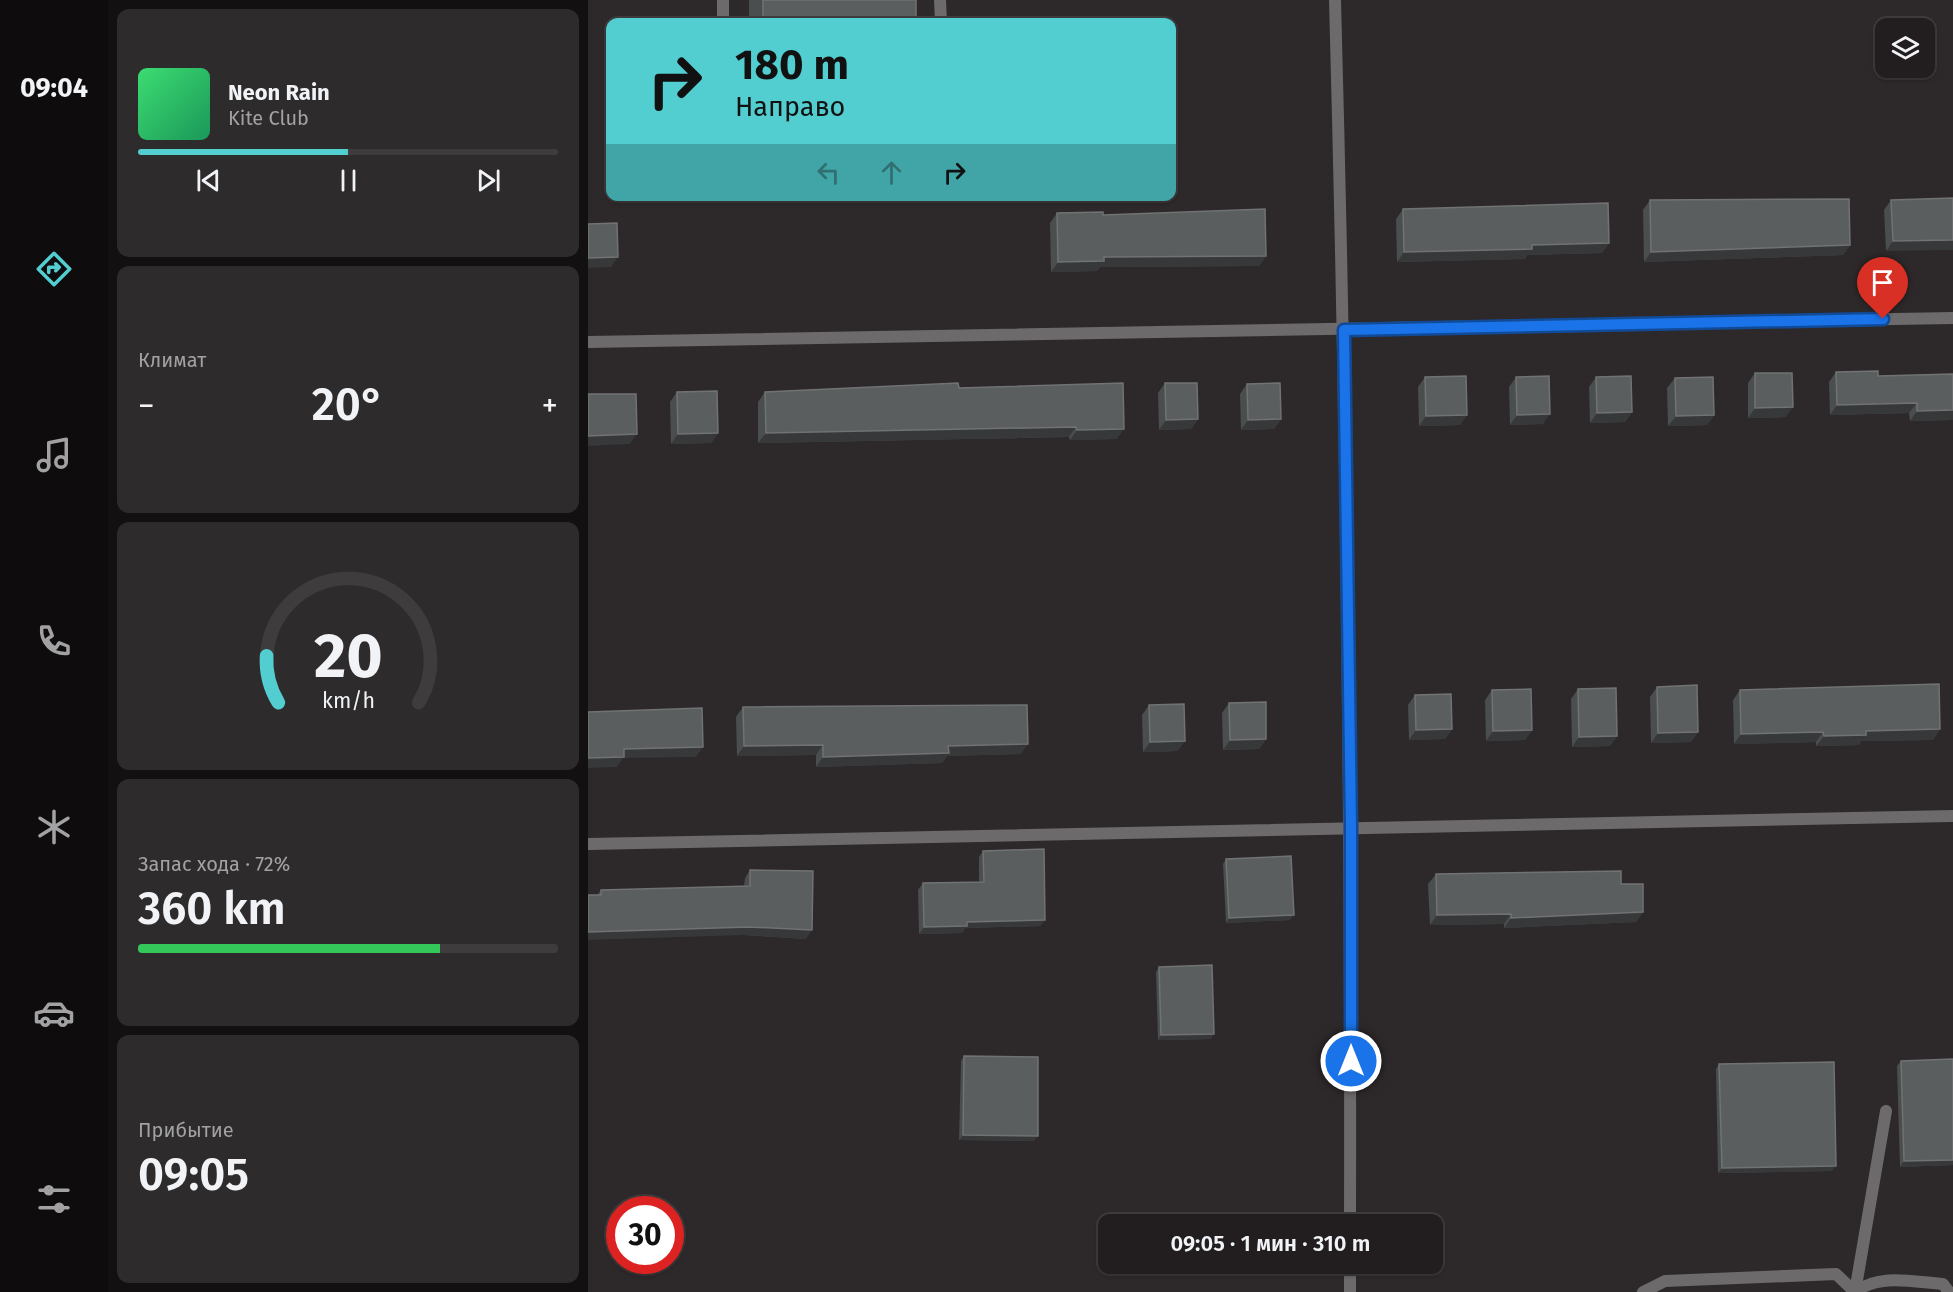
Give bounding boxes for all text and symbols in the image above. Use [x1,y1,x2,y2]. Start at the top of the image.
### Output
map controls [1875,18,1935,78]
button: layers [1875,18,1935,78]
text: 180 m [735,40,849,90]
icon: right [636,42,714,120]
text: 09:04 [20,72,88,104]
text: Neon Rain [228,79,330,106]
text: Направо [735,91,845,123]
text: Kite Club [228,106,309,130]
icon: left [812,156,845,189]
icon: ahead [875,156,908,189]
icon: right [938,156,971,189]
icon: previous [192,164,225,197]
icon: pause [332,164,365,197]
icon: next [472,164,505,197]
icon: directions [33,248,75,290]
pin [1857,257,1908,319]
icon: arrive [1866,266,1899,299]
text: Климат [138,348,206,372]
text: 20° [312,378,384,432]
text: − [138,386,155,426]
text: + [542,386,558,426]
icon: music [33,434,75,476]
text: 20 [314,619,382,694]
icon: phone [33,620,75,662]
text: km/h [321,688,375,714]
icon: climate [33,806,75,848]
text: Запас хода · 72% [138,852,290,876]
text: 360 km [138,882,286,936]
icon: car [33,992,75,1034]
position arrow [1319,1029,1383,1093]
text: Прибытие [138,1118,234,1142]
text: 09:05 [138,1148,249,1202]
icon: filters [33,1178,75,1220]
speed limit sign: 30 [606,1196,684,1274]
text: 09:05 · 1 мин · 310 m [1170,1230,1371,1257]

